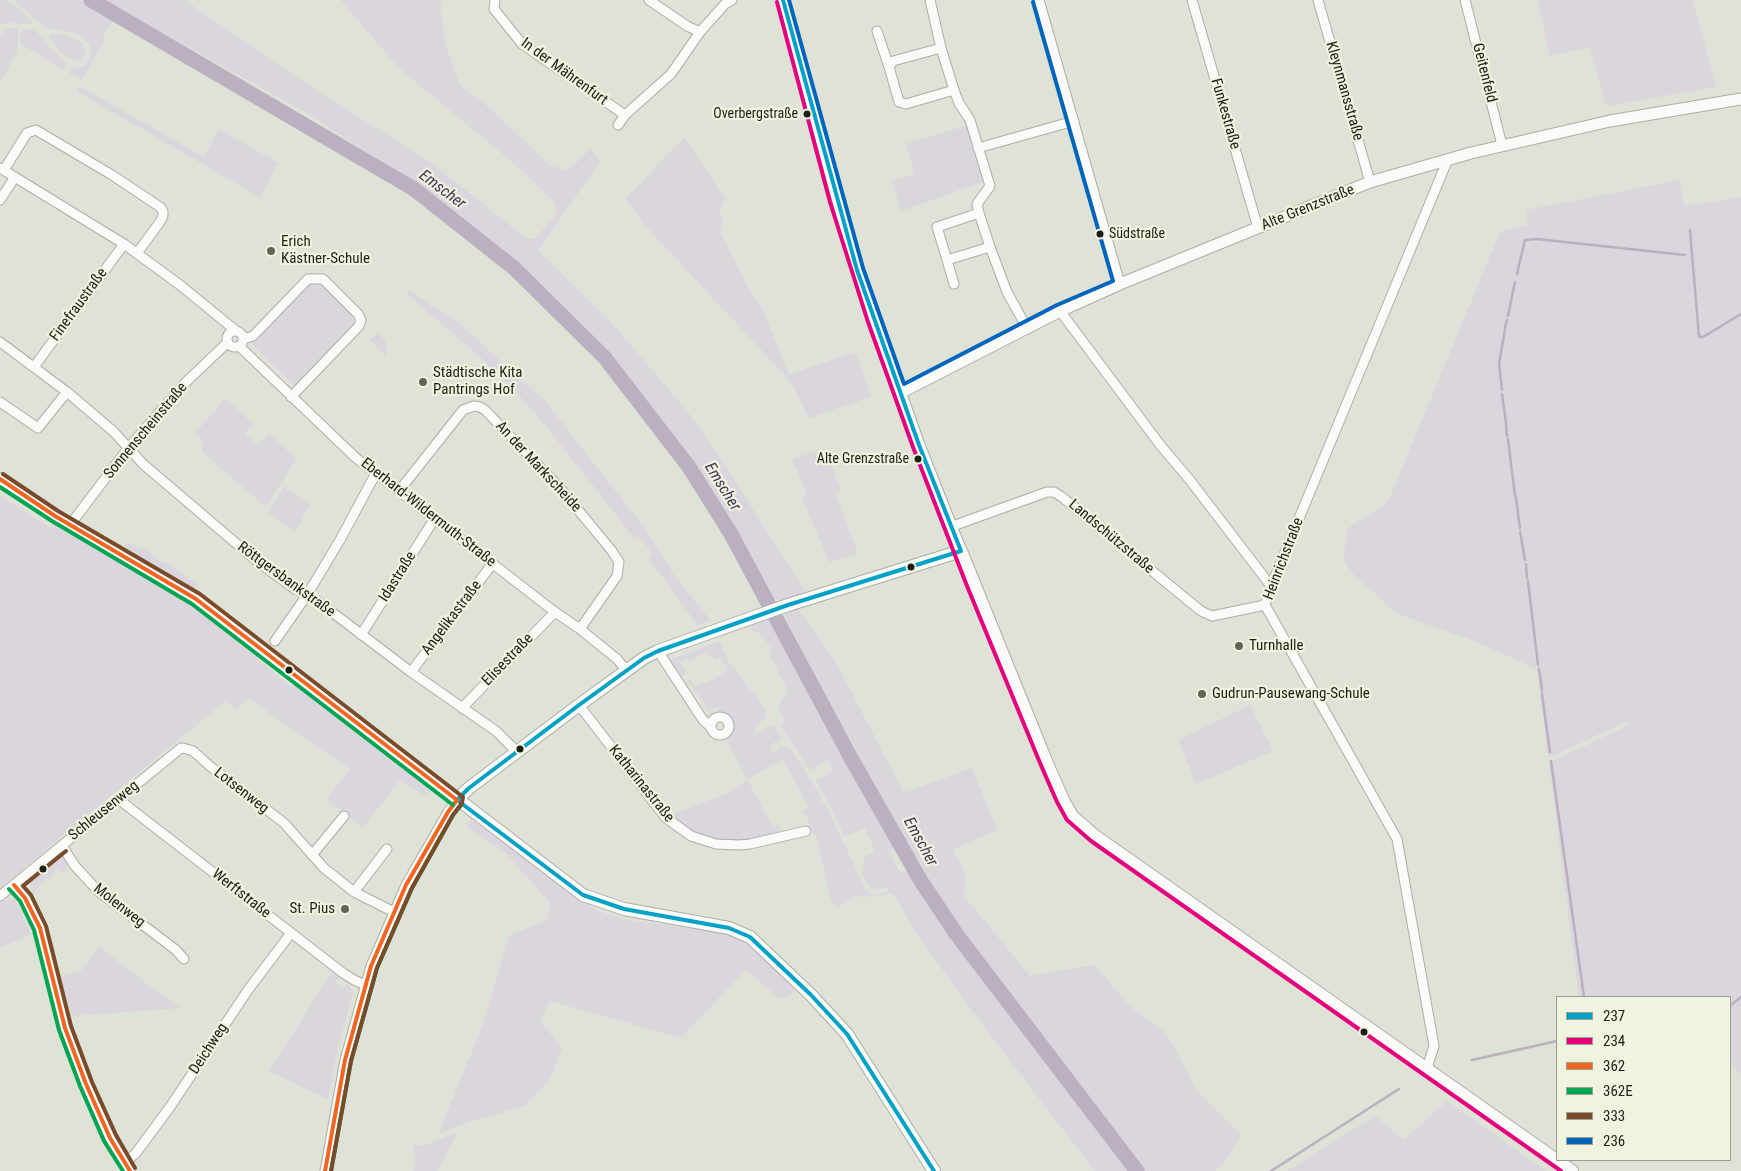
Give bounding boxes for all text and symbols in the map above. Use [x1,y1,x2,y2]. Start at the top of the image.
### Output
street label: In der Mährenfurt [517,35,611,109]
street label: Kleynmansstraße [1321,39,1367,143]
street label: Geitenfeld [1468,41,1500,105]
street label: Funkestraße [1206,77,1244,151]
place label: Overbergstraße [713,106,798,122]
marker: Overbergstraße [802,109,812,119]
water label: Emscher [415,166,469,214]
street label: Alte Grenzstraße [1259,181,1357,235]
place label: Südstraße [1109,226,1165,242]
marker: Südstraße [1095,229,1105,239]
place label: Erich Kästner-Schule [281,233,370,268]
marker: Erich Kästner-Schule [265,245,277,257]
street label: Finefraustraße [46,265,112,345]
place label: Städtische Kita Pantrings Hof [433,364,522,399]
marker: Städtische Kita Pantrings Hof [417,376,429,388]
street label: Sonnenscheinstraße [100,379,192,483]
street label: An der Markscheide [491,418,585,516]
place label: Alte Grenzstraße [817,451,909,467]
marker: Alte Grenzstraße [913,454,923,464]
street label: Eberhard-Wildermuth-Straße [357,455,499,571]
water label: Emscher [700,459,744,515]
street label: Landschützstraße [1065,496,1157,578]
street label: Heinrichstraße [1260,515,1308,603]
street label: Röttgersbankstraße [234,539,338,621]
street label: Idastraße [376,548,420,606]
unlabelled marker [906,562,916,572]
street label: Angelikastraße [418,577,486,659]
street label: Elisestraße [479,630,537,690]
place label: Turnhalle [1249,637,1304,655]
marker: Turnhalle [1233,640,1245,652]
unlabelled marker [284,665,294,675]
place label: Gudrun-Pausewang-Schule [1212,685,1370,703]
marker: Gudrun-Pausewang-Schule [1196,688,1208,700]
street label: Katharinastraße [604,742,678,826]
unlabelled marker [515,744,525,754]
street label: Lotsenweg [210,764,272,818]
street label: Schleusenweg [65,777,143,845]
water label: Emscher [899,814,941,870]
unlabelled marker [38,864,48,874]
street label: Werftstraße [208,865,274,923]
street label: Molenweg [90,880,148,932]
place label: St. Pius [290,900,335,918]
marker: St. Pius [339,903,351,915]
legend [1556,996,1731,1161]
text: 237 [1603,1007,1625,1025]
street label: Deichweg [186,1020,232,1078]
unlabelled marker [1359,1027,1369,1037]
text: 234 [1603,1032,1625,1050]
text: 362 [1603,1057,1625,1075]
text: 362E [1603,1082,1633,1100]
text: 333 [1603,1107,1625,1125]
text: 236 [1603,1132,1625,1150]

